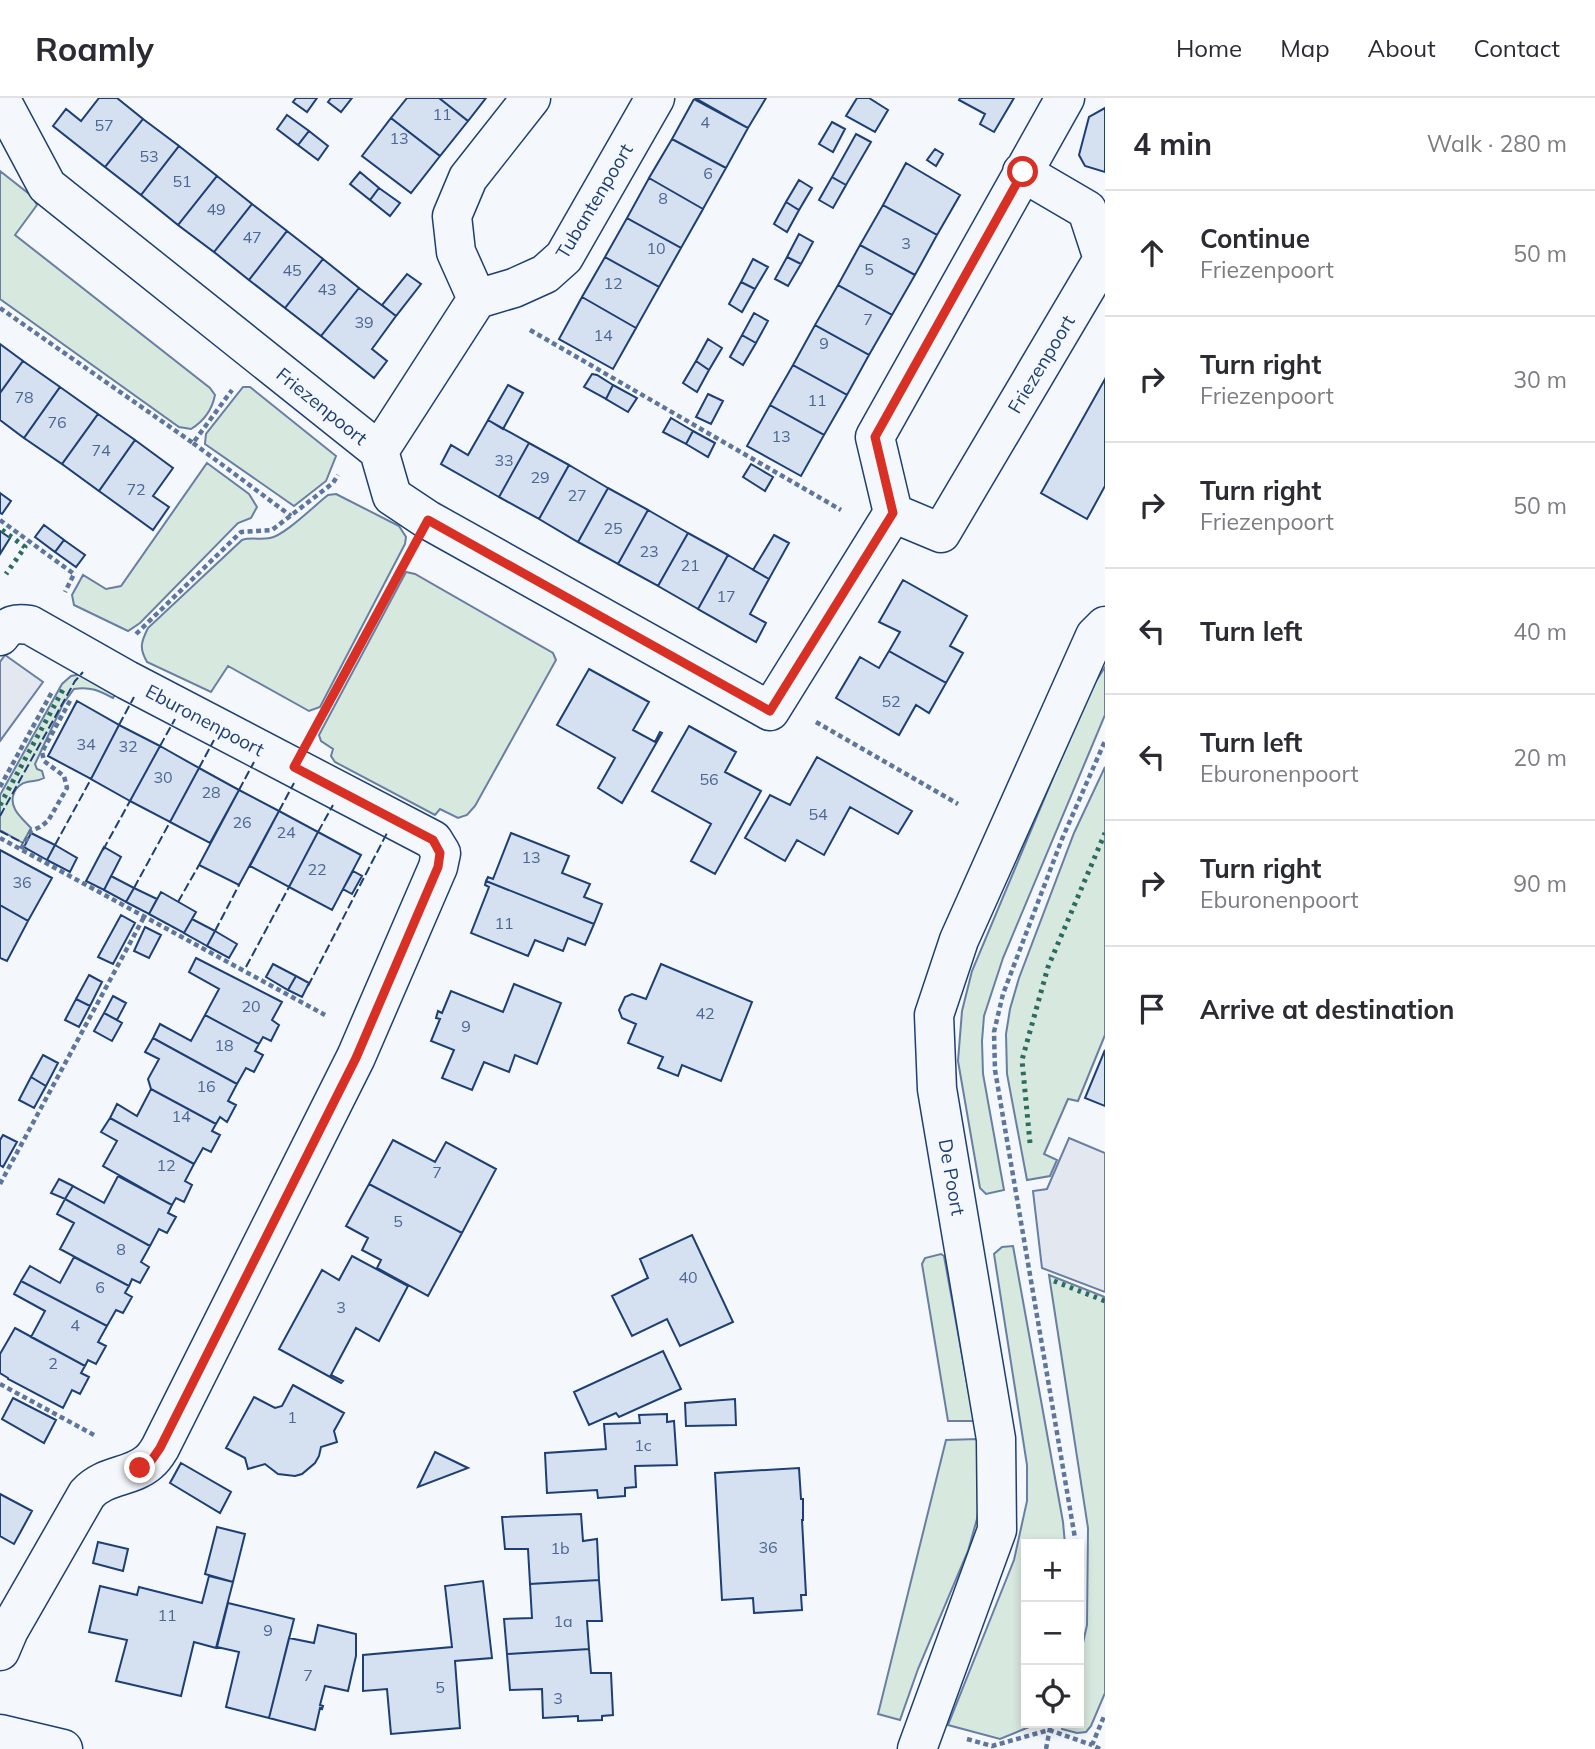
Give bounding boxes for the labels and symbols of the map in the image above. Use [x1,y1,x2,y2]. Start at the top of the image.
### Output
house number: 11 [432,104,452,124]
house number: 4 [700,112,710,132]
house number: 57 [94,115,114,135]
house number: 13 [389,128,409,148]
street label: Tubantenpoort [550,139,638,263]
house number: 53 [139,146,159,166]
route start [1007,156,1038,187]
house number: 6 [703,163,713,183]
house number: 51 [172,171,192,191]
house number: 8 [658,188,668,208]
house number: 49 [206,199,226,219]
house number: 47 [242,227,262,247]
house number: 3 [901,233,911,253]
house number: 10 [646,238,666,258]
house number: 5 [864,259,874,279]
house number: 45 [282,260,302,280]
house number: 12 [603,273,623,293]
house number: 43 [317,279,337,299]
house number: 7 [863,309,873,329]
street label: Friezenpoort [1002,310,1080,418]
house number: 39 [354,312,374,332]
house number: 14 [593,325,613,345]
house number: 9 [819,333,829,353]
street label: Friezenpoort [272,362,373,450]
house number: 78 [14,387,34,407]
house number: 11 [807,390,827,410]
house number: 76 [47,412,67,432]
house number: 13 [771,426,791,446]
house number: 74 [91,440,111,460]
house number: 33 [494,450,514,470]
house number: 29 [530,467,550,487]
house number: 72 [126,479,146,499]
house number: 27 [567,485,587,505]
house number: 25 [603,518,623,538]
house number: 23 [639,541,659,561]
house number: 21 [680,555,700,575]
house number: 17 [716,586,736,606]
street label: Eburonenpoort [142,679,269,761]
house number: 52 [881,691,901,711]
house number: 34 [76,734,96,754]
house number: 32 [118,736,138,756]
house number: 30 [153,767,173,787]
house number: 56 [699,769,719,789]
house number: 28 [201,782,221,802]
house number: 54 [808,804,828,824]
house number: 26 [232,812,252,832]
house number: 24 [276,822,296,842]
house number: 13 [521,847,541,867]
house number: 22 [307,859,327,879]
house number: 36 [12,872,32,892]
house number: 11 [494,913,514,933]
house number: 20 [241,996,261,1016]
house number: 42 [695,1003,715,1023]
house number: 9 [461,1016,471,1036]
house number: 18 [214,1035,234,1055]
house number: 16 [196,1076,216,1096]
house number: 14 [171,1106,191,1126]
street label: De Poort [933,1137,971,1217]
house number: 12 [156,1155,176,1175]
house number: 7 [432,1162,442,1182]
house number: 5 [393,1211,403,1231]
house number: 8 [116,1239,126,1259]
house number: 40 [678,1267,698,1287]
house number: 6 [95,1277,105,1297]
house number: 3 [336,1297,346,1317]
house number: 4 [70,1315,80,1335]
house number: 2 [48,1353,58,1373]
house number: 1 [287,1407,297,1427]
house number: 1c [634,1435,652,1455]
route end [124,1452,155,1483]
house number: 36 [758,1537,778,1557]
house number: 1b [550,1538,570,1558]
house number: 11 [157,1605,177,1625]
house number: 1a [553,1611,573,1631]
house number: 9 [263,1620,273,1640]
house number: 7 [303,1665,313,1685]
house number: 5 [435,1677,445,1697]
house number: 3 [553,1688,563,1708]

